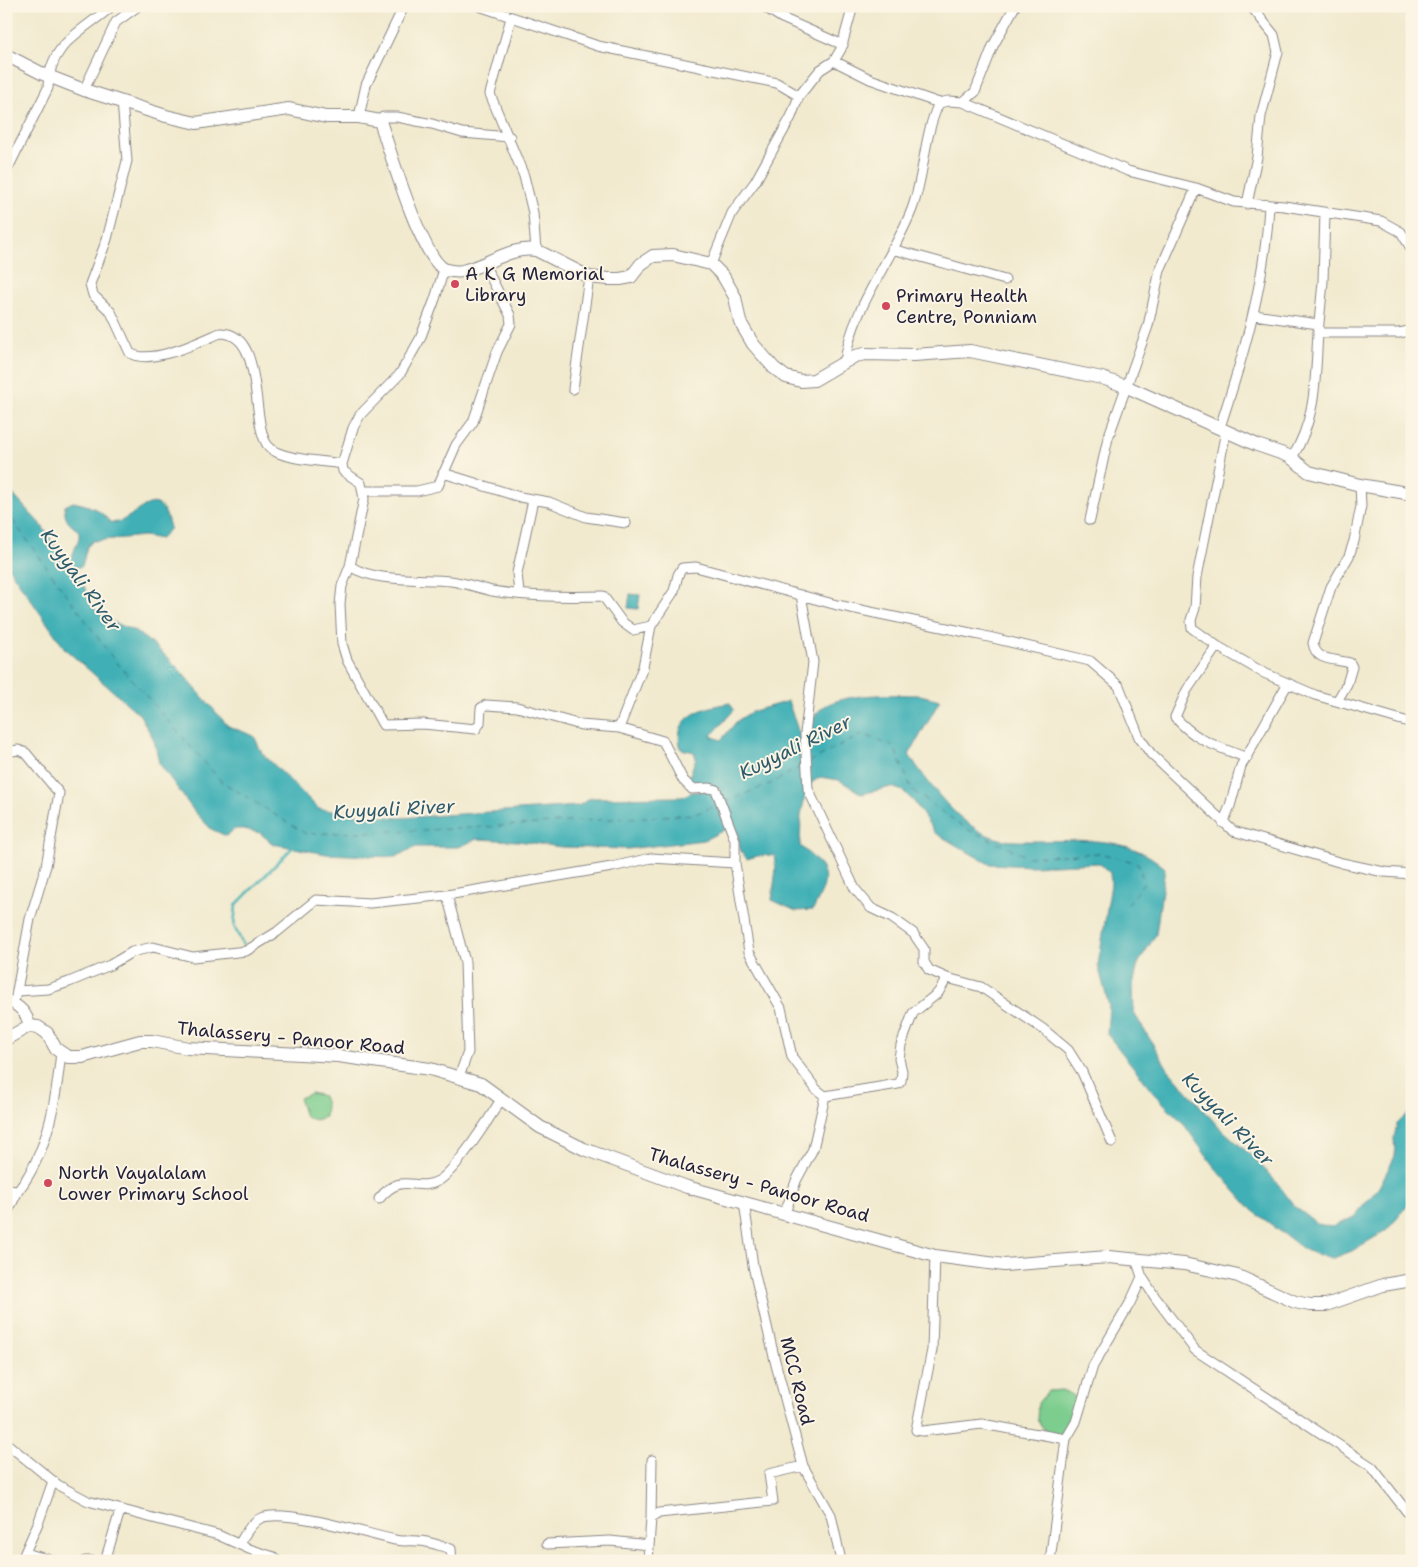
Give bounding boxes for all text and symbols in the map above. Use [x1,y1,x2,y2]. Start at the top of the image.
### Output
place label: A K G Memorial Library [465,262,605,307]
marker: A K G Memorial Library [449,278,461,290]
place label: Primary Health Centre, Ponniam [896,284,1037,329]
marker: Primary Health Centre, Ponniam [880,300,892,312]
water label: Kuyyali River [35,523,128,637]
water label: Kuyyali River [735,709,856,785]
water label: Kuyyali River [332,793,457,825]
street label: Thalassery - Panoor Road [176,1016,406,1060]
water label: Kuyyali River [1177,1066,1280,1172]
street label: Thalassery - Panoor Road [646,1142,872,1228]
place label: North Vayalalam Lower Primary School [58,1161,249,1206]
marker: North Vayalalam Lower Primary School [42,1177,54,1189]
street label: MCC Road [774,1334,820,1428]

